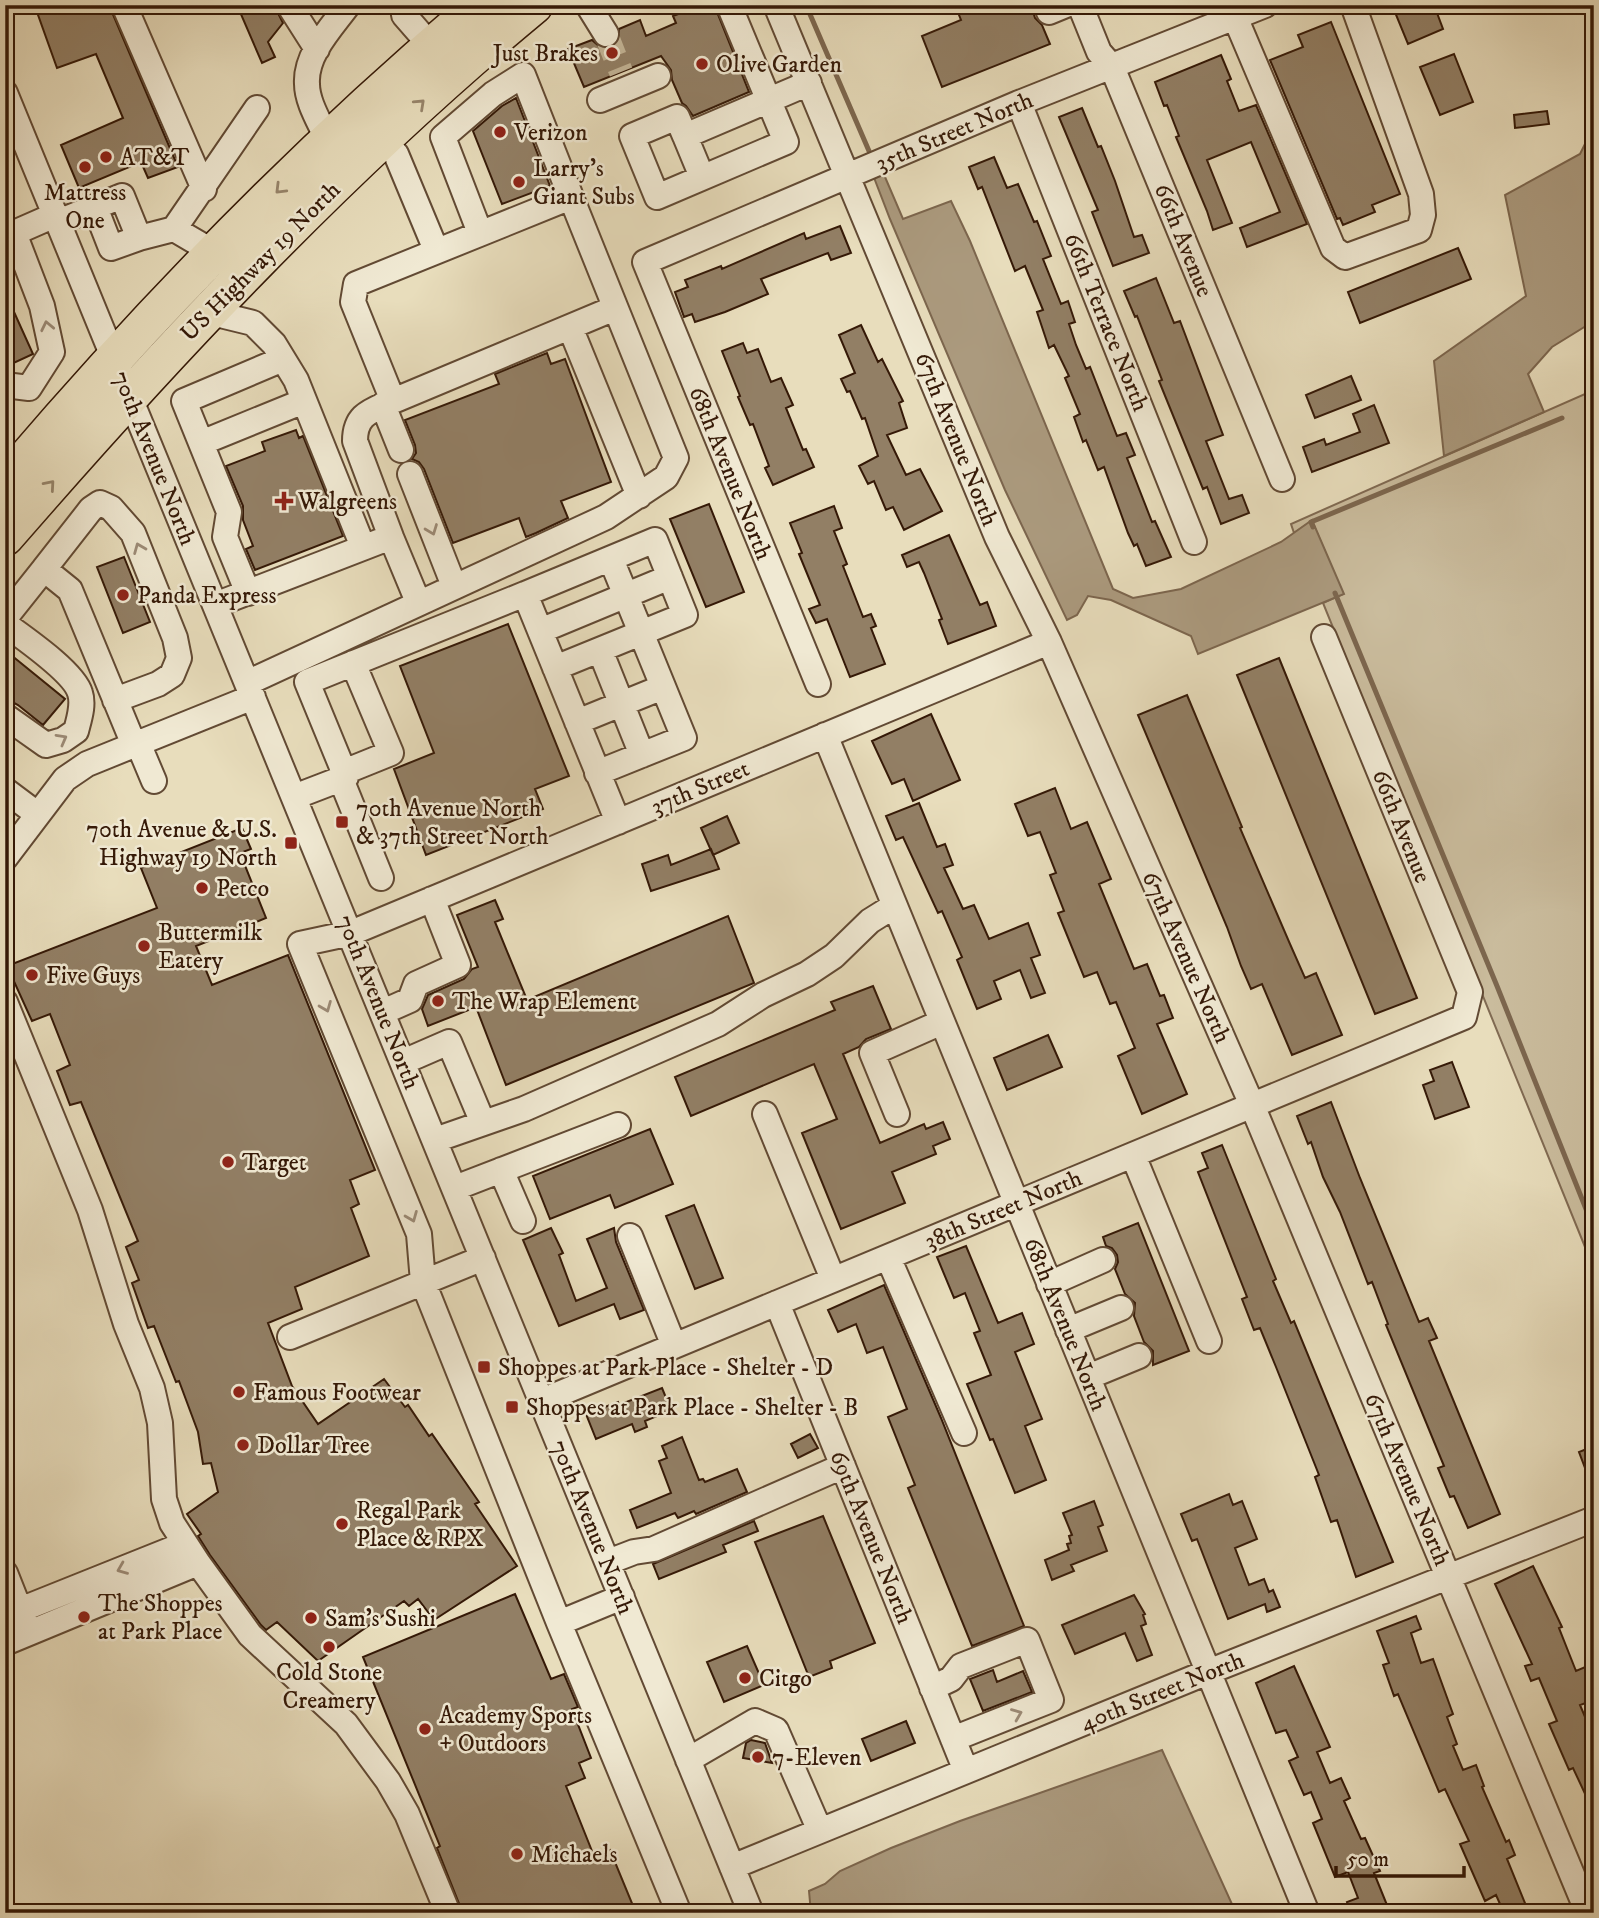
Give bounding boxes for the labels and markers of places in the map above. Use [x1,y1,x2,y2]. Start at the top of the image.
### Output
place label: Just Brakes [491,39,598,69]
marker: Just Brakes [604,45,620,61]
place label: Olive Garden [716,50,843,80]
marker: Olive Garden [694,56,710,72]
place label: Verizon [513,118,588,148]
marker: Verizon [492,124,508,140]
place label: AT&T [120,143,190,173]
marker: AT&T [98,149,114,165]
place label: Larry's Giant Subs [533,154,635,212]
marker: Mattress One [77,159,93,175]
marker: Larry's Giant Subs [511,174,527,190]
place label: Mattress One [44,178,126,236]
place label: Walgreens [297,487,397,517]
marker: Walgreens [276,493,292,509]
place label: Panda Express [137,581,277,611]
marker: Panda Express [115,587,131,603]
place label: 70th Avenue North & 37th Street North [356,794,549,852]
marker: 70th Avenue North & 37th Street North [334,814,350,830]
place label: 70th Avenue & U.S. Highway 19 North [86,815,277,873]
marker: 70th Avenue & U.S. Highway 19 North [283,835,299,851]
place label: Petco [216,874,269,904]
marker: Petco [194,880,210,896]
place label: Buttermilk Eatery [158,918,262,976]
marker: Buttermilk Eatery [136,938,152,954]
place label: Five Guys [46,961,140,991]
marker: Five Guys [24,967,40,983]
place label: The Wrap Element [452,987,637,1017]
marker: The Wrap Element [430,993,446,1009]
place label: Target [242,1148,307,1178]
marker: Target [220,1154,236,1170]
place label: Shoppes at Park Place - Shelter - D [498,1353,833,1383]
marker: Shoppes at Park Place - Shelter - D [476,1359,492,1375]
place label: Famous Footwear [253,1378,421,1408]
marker: Famous Footwear [231,1384,247,1400]
place label: Shoppes at Park Place - Shelter - B [526,1393,858,1423]
marker: Shoppes at Park Place - Shelter - B [504,1399,520,1415]
place label: Dollar Tree [257,1431,370,1461]
marker: Dollar Tree [235,1437,251,1453]
place label: Regal Park Place & RPX [356,1496,484,1554]
marker: Regal Park Place & RPX [334,1516,350,1532]
place label: The Shoppes at Park Place [98,1589,223,1647]
place label: Sam's Sushi [325,1604,436,1634]
marker: The Shoppes at Park Place [76,1609,92,1625]
marker: Sam's Sushi [303,1610,319,1626]
marker: Cold Stone Creamery [321,1639,337,1655]
place label: Cold Stone Creamery [276,1658,382,1716]
place label: Citgo [759,1664,812,1694]
marker: Citgo [737,1670,753,1686]
place label: Academy Sports + Outdoors [439,1701,592,1759]
marker: Academy Sports + Outdoors [417,1721,433,1737]
place label: 7-Eleven [772,1743,862,1773]
marker: 7-Eleven [750,1749,766,1765]
place label: Michaels [531,1840,617,1870]
marker: Michaels [509,1846,525,1862]

